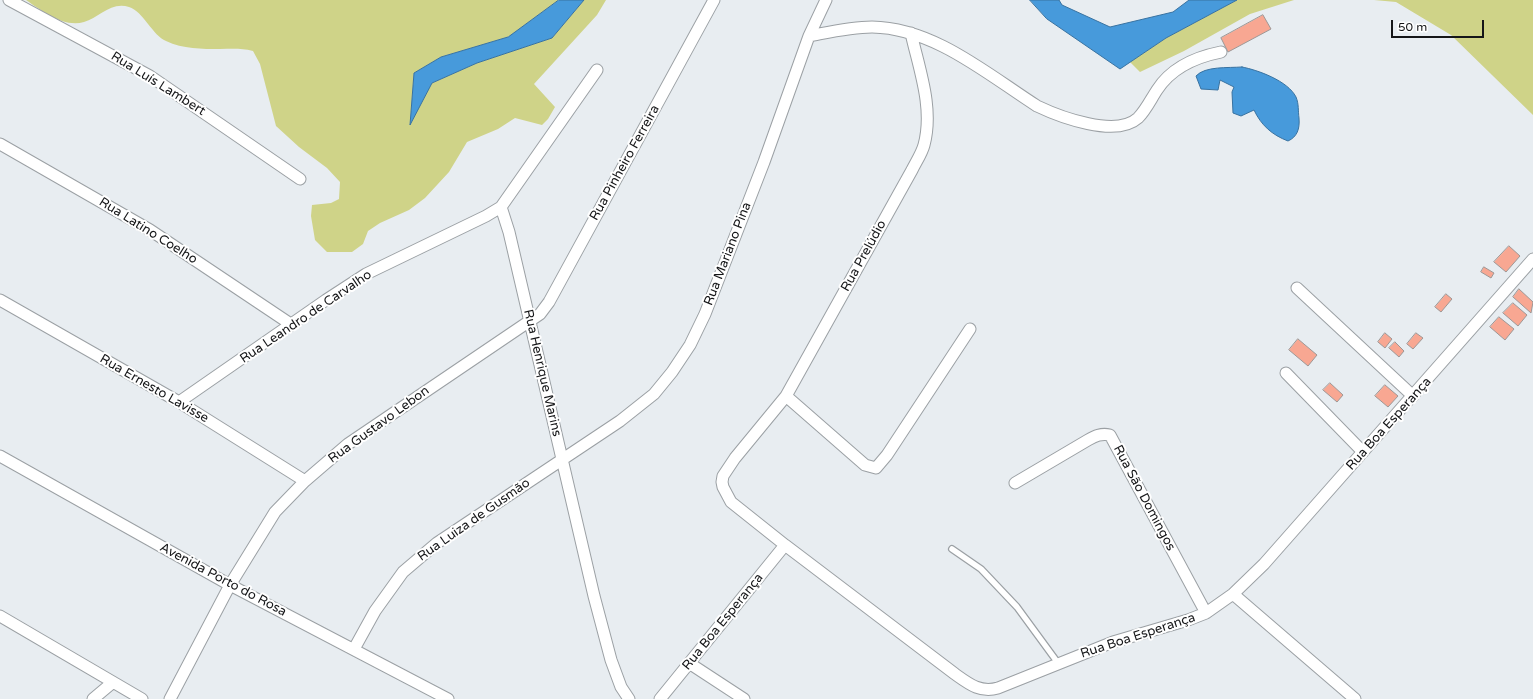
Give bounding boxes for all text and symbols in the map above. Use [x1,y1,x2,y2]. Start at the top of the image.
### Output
scale bar [1393,12,1486,38]
text: 50 m [1398,20,1427,34]
street label: Rua Luís Lambert [108,49,208,119]
street label: Rua Pinheiro Ferreira [587,103,663,223]
street label: Rua Latino Coelho [96,194,200,268]
street label: Rua Mariano Pina [701,200,755,308]
street label: Rua Prelúdio [838,218,890,294]
street label: Rua Leandro de Carvalho [237,267,375,367]
street label: Rua Henrique Marins [520,308,564,438]
street label: Rua Ernesto Lavisse [97,351,211,427]
street label: Rua Boa Esperança [1343,374,1435,474]
street label: Rua Gustavo Lebon [326,383,432,467]
street label: Rua São Domingos [1110,443,1178,553]
street label: Rua Luiza de Gusmão [415,475,533,565]
street label: Avenida Porto do Rosa [157,540,289,620]
street label: Rua Boa Esperança [679,571,767,673]
street label: Rua Boa Esperança [1079,610,1197,662]

